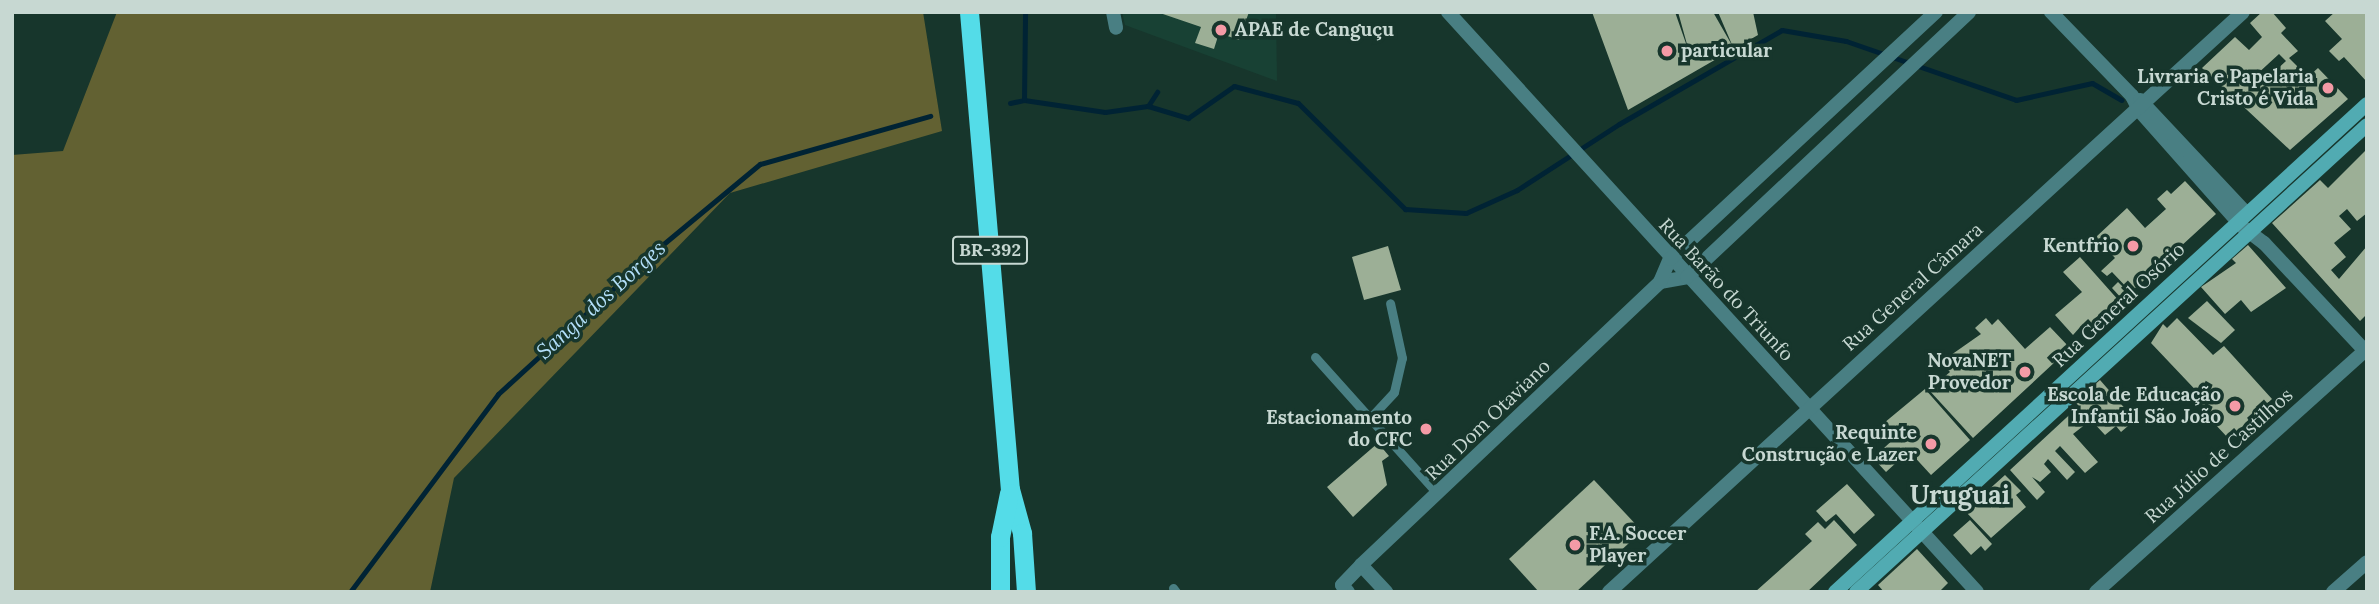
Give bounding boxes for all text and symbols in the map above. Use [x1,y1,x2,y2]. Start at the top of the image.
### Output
place label: APAE de Canguçu [1235,19,1394,41]
marker: APAE de Canguçu [1213,22,1229,38]
place label: particular [1681,40,1772,62]
marker: particular [1659,43,1675,59]
place label: Livraria e Papelaria Cristo é Vida [2137,66,2314,110]
marker: Livraria e Papelaria Cristo é Vida [2320,80,2336,96]
street label: Rua Barão do Triunfo [1654,214,1798,366]
street label: Rua General Câmara [1838,218,1988,356]
place label: Kentfrio [2043,235,2119,257]
water label: Sanga dos Borges [531,236,671,364]
road number: BR-392 [951,236,1028,264]
street label: Rua General Osório [2048,238,2190,372]
marker: Kentfrio [2125,238,2141,254]
place label: NovaNET Provedor [1927,350,2011,394]
street label: Rua Dom Otaviano [1421,355,1555,485]
marker: NovaNET Provedor [2017,364,2033,380]
place label: Escola de Educação Infantil São João [2047,384,2221,428]
street label: Rua Júlio de Castilhos [2140,384,2298,528]
marker: Escola de Educação Infantil São João [2227,398,2243,414]
place label: Estacionamento do CFC [1266,407,1412,451]
marker: Estacionamento do CFC [1418,421,1434,437]
place label: Requinte Construção e Lazer [1742,422,1917,466]
marker: Requinte Construção e Lazer [1923,436,1939,452]
district label: Uruguai [1910,479,2010,511]
place label: F.A. Soccer Player [1589,523,1686,567]
marker: F.A. Soccer Player [1567,537,1583,553]

